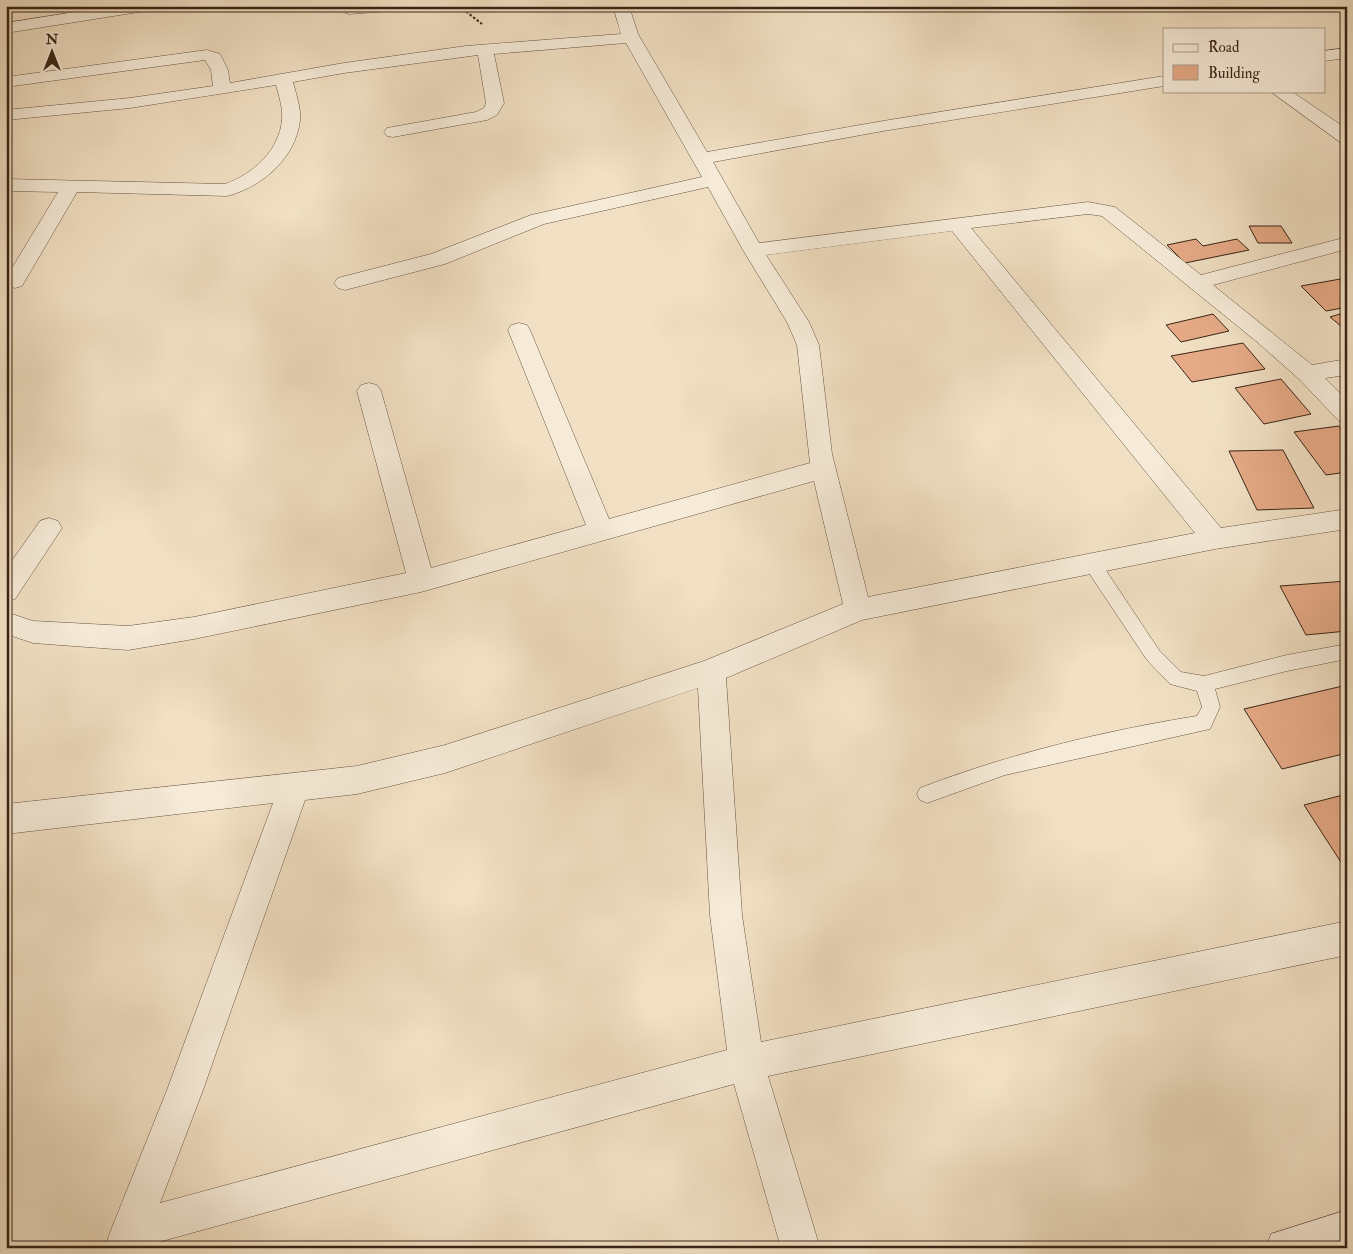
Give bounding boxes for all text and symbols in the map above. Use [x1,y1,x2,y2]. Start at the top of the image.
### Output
north arrow [28,28,78,78]
legend [1163,28,1326,92]
text: N [45,31,59,48]
text: Road [1208,38,1240,57]
text: Building [1208,64,1260,83]

